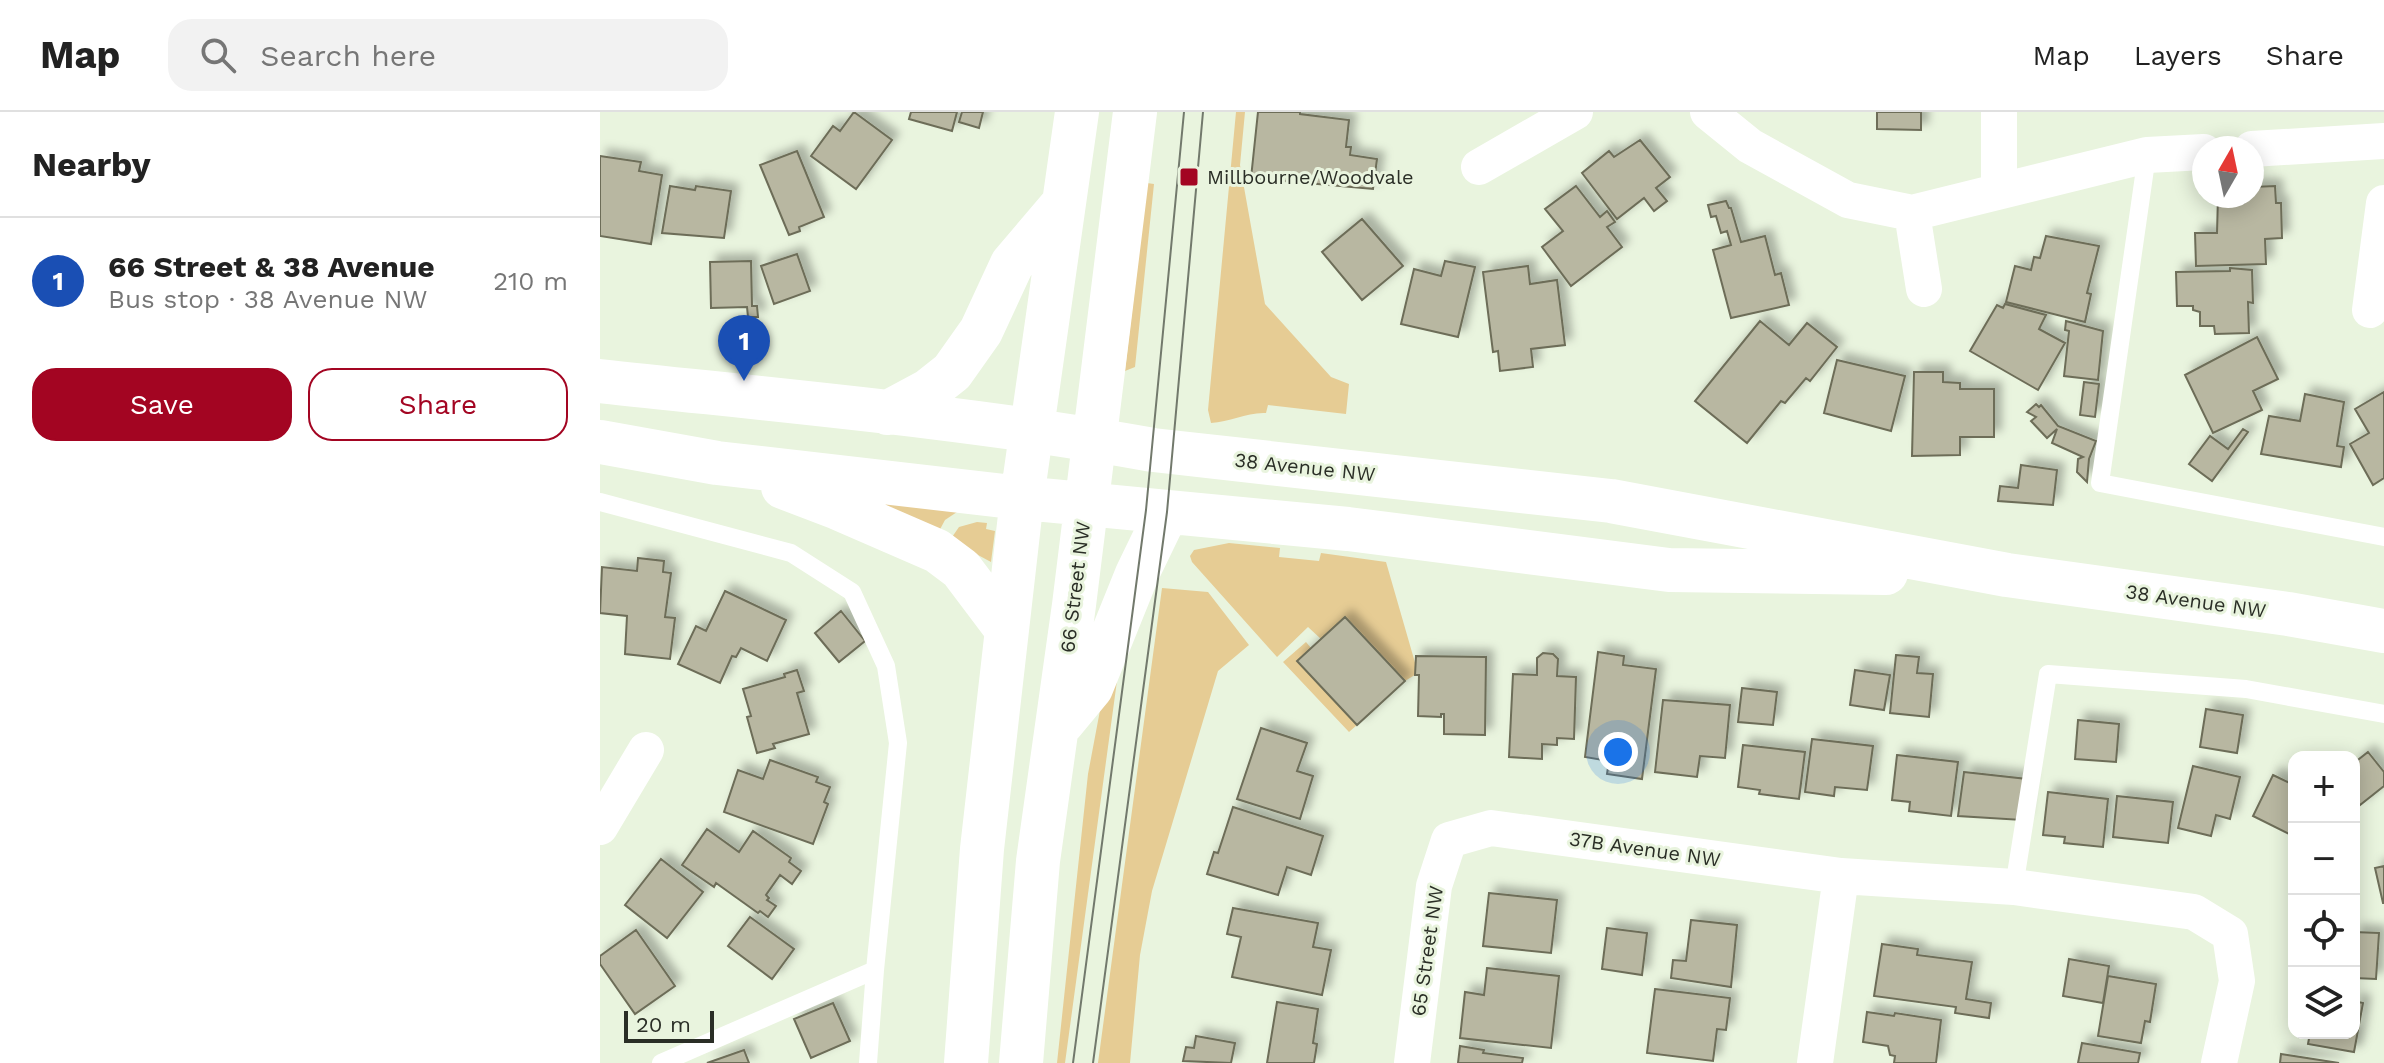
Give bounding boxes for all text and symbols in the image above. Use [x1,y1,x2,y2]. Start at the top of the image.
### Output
search box [168,19,728,91]
text: Map [40,33,120,77]
icon: search [196,33,240,77]
text: Search here [260,38,436,73]
text: Map [2033,39,2090,72]
text: Layers [2134,39,2222,72]
text: Share [2266,39,2344,72]
north arrow [2192,136,2264,208]
text: Nearby [32,144,151,184]
place label: Millbourne/Woodvale [1207,165,1414,189]
marker: Millbourne/Woodvale [1178,166,1200,188]
text: 66 Street & 38 Avenue [108,249,435,284]
text: 1 [52,266,64,296]
text: 210 m [493,266,568,296]
text: Bus stop · 38 Avenue NW [108,284,428,314]
pin: 1 [718,315,770,381]
button: Save [32,368,292,441]
button: Share [308,368,568,441]
street label: 38 Avenue NW [1233,448,1377,486]
street label: 66 Street NW [1055,520,1095,654]
street label: 38 Avenue NW [2124,579,2268,623]
your location [1598,732,1638,772]
map controls [2288,751,2360,1039]
button: + [2288,751,2360,823]
button: − [2288,823,2360,895]
street label: 37B Avenue NW [1568,826,1722,872]
street label: 65 Street NW [1406,884,1448,1018]
button: locate [2288,895,2360,967]
button: layers [2288,967,2360,1039]
scale bar [624,1007,714,1043]
text: 20 m [636,1012,691,1037]

